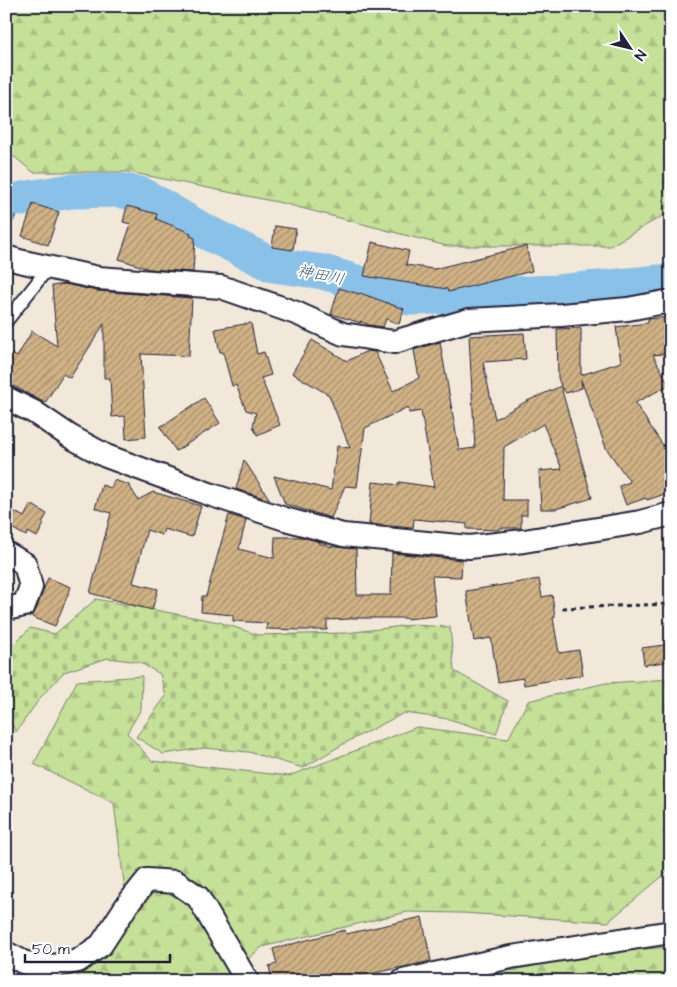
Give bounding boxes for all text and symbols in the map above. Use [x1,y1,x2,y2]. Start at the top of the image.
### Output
north arrow [604,22,654,72]
text: N [629,46,651,64]
water label: 神田川 [295,259,347,291]
scale bar [25,932,170,964]
text: 50 m [32,939,70,960]

